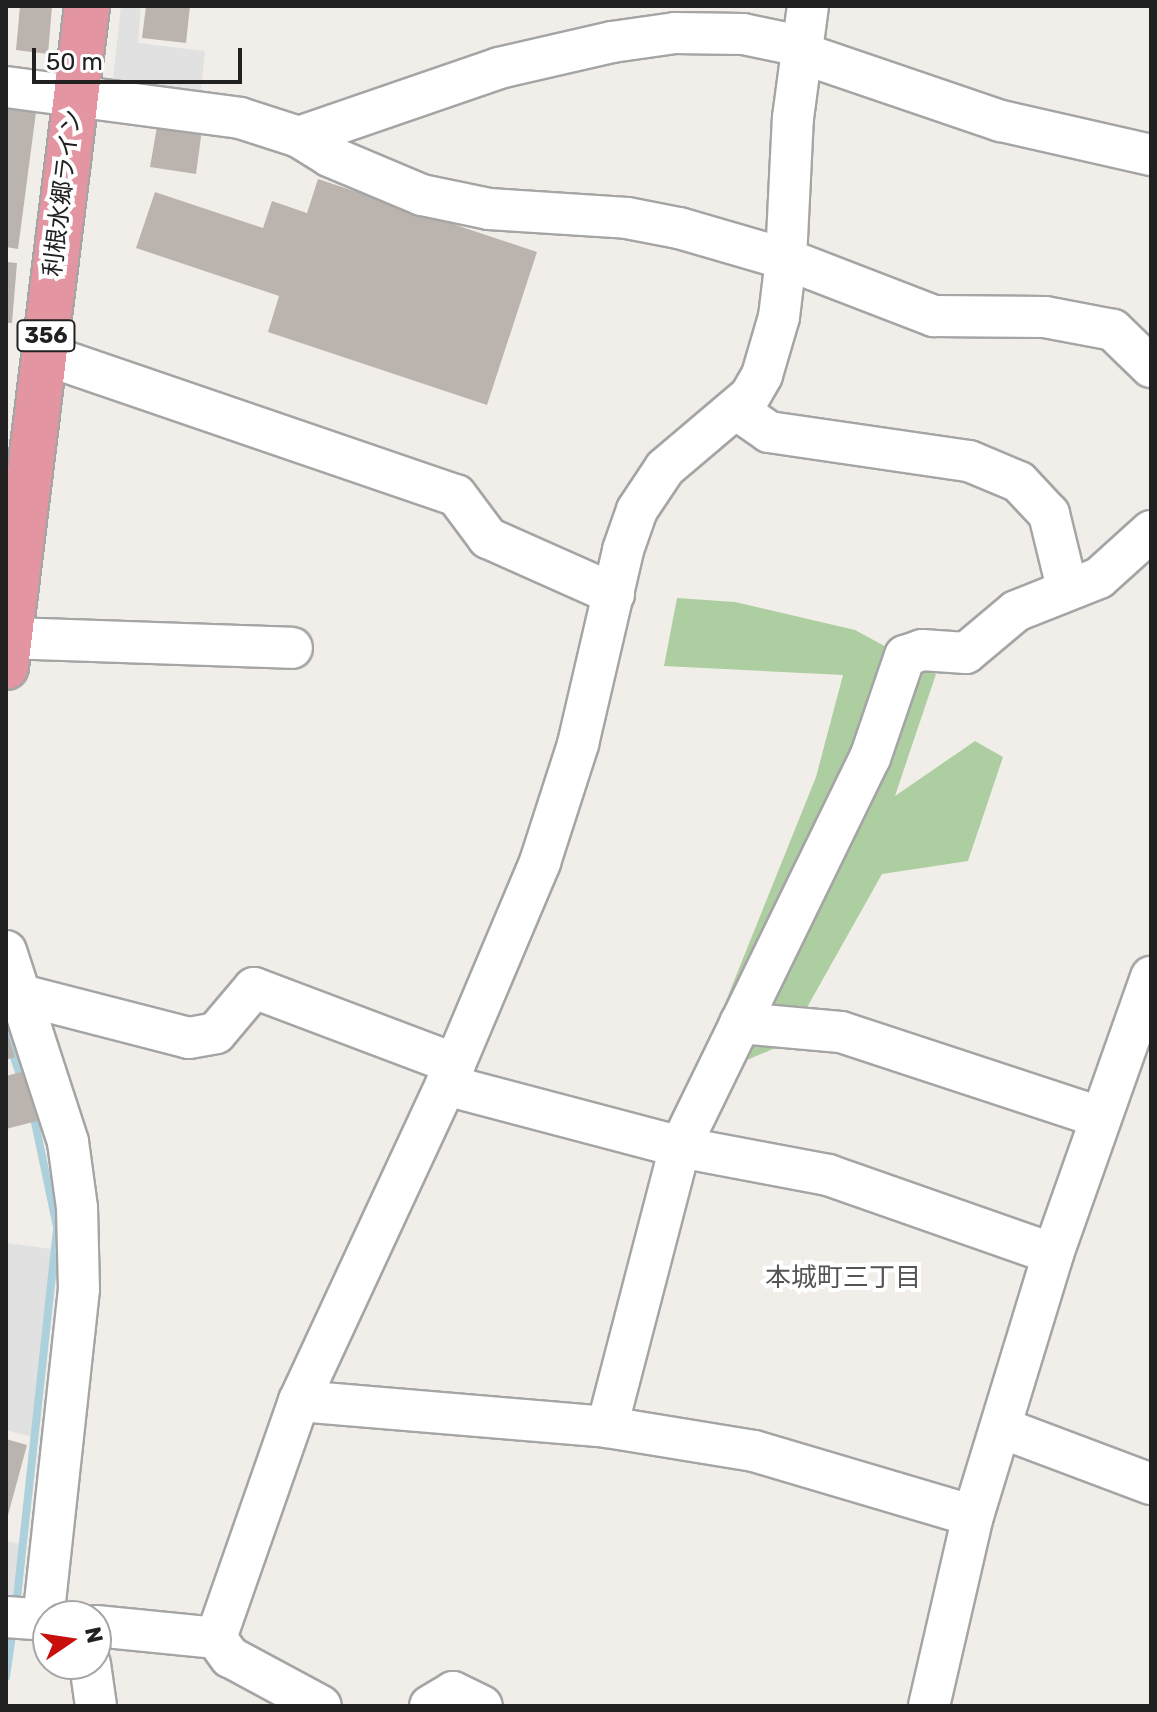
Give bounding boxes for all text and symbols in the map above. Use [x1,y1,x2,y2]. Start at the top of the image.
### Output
scale bar [36,32,246,82]
text: 50 m [46,48,103,76]
street label: 利根水郷ライン [38,108,88,278]
road number: 356 [16,318,76,354]
district label: 本城町三丁目 [765,1262,921,1294]
north arrow [32,1600,112,1680]
text: N [79,1624,109,1646]

